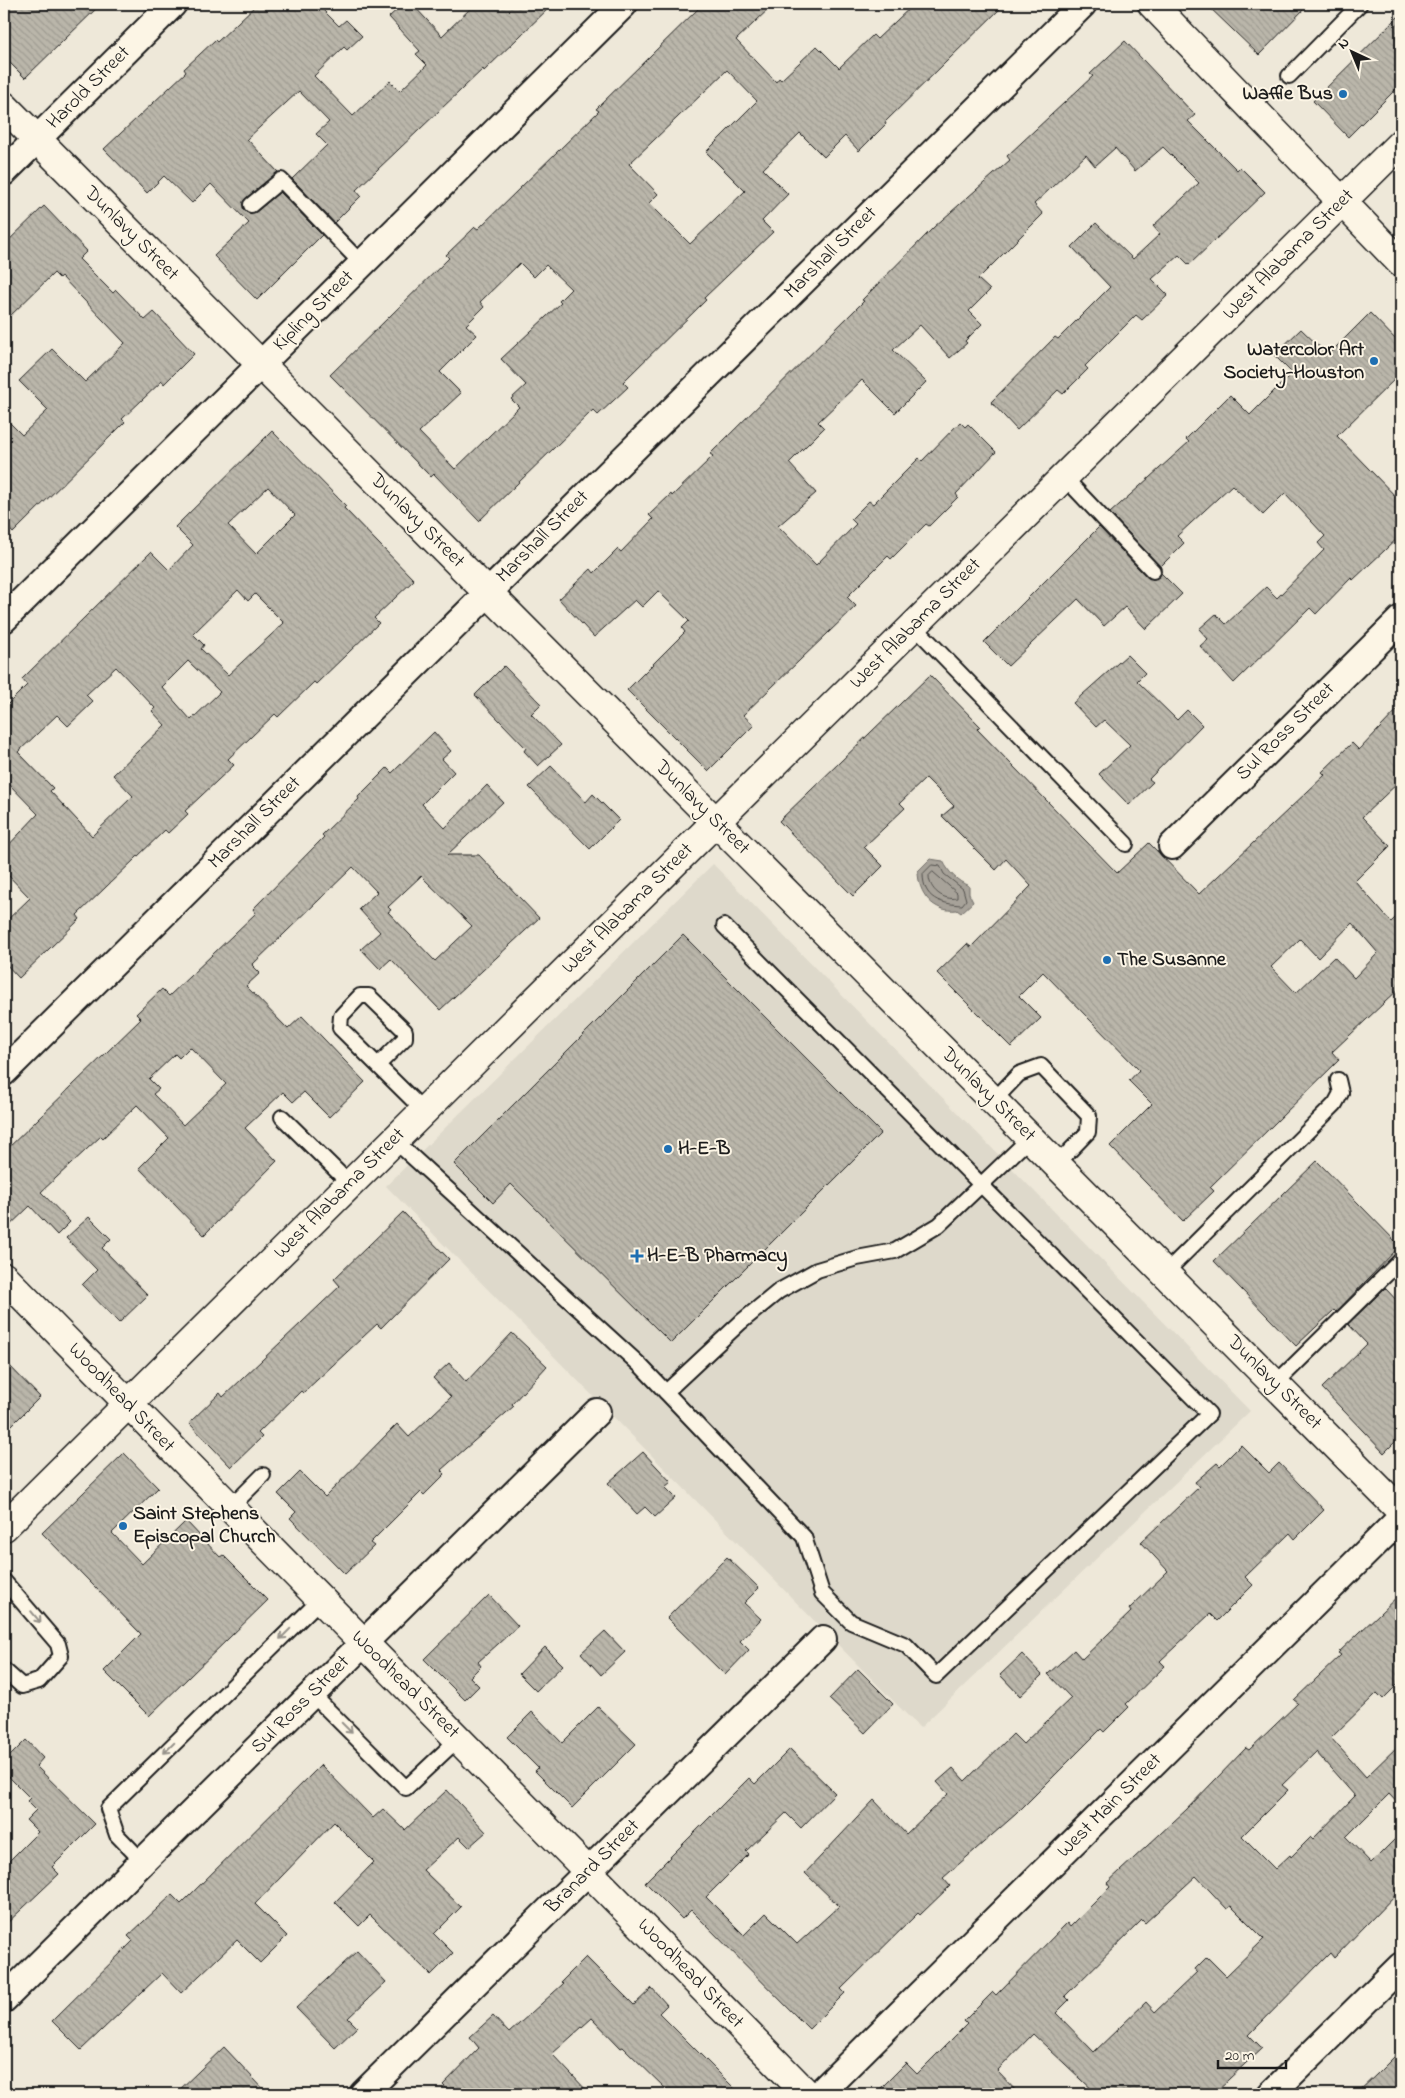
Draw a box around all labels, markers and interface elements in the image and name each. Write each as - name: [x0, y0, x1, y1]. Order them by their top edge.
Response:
- north arrow: [1328, 28, 1378, 78]
- text: N: [1333, 33, 1355, 55]
- street label: Harold Street: [40, 39, 138, 137]
- place label: Waffle Bus: [1243, 80, 1333, 109]
- marker: Waffle Bus: [1337, 88, 1349, 100]
- street label: Dunlavy Street: [76, 179, 185, 288]
- street label: West Alabama Street: [1217, 182, 1362, 327]
- street label: Marshall Street: [778, 200, 884, 306]
- street label: Kipling Street: [267, 264, 362, 359]
- place label: Watercolor Art Society-Houston: [1223, 336, 1364, 389]
- marker: Watercolor Art Society-Houston: [1368, 355, 1380, 367]
- street label: Dunlavy Street: [362, 466, 471, 575]
- street label: Marshall Street: [490, 484, 596, 590]
- street label: West Alabama Street: [844, 551, 989, 696]
- street label: Sul Ross Street: [1230, 676, 1342, 788]
- street label: Dunlavy Street: [647, 753, 756, 862]
- street label: Marshall Street: [202, 770, 308, 876]
- street label: West Alabama Street: [556, 836, 701, 981]
- place label: The Susanne: [1117, 946, 1227, 975]
- marker: The Susanne: [1101, 954, 1113, 966]
- street label: Dunlavy Street: [933, 1040, 1042, 1149]
- street label: West Alabama Street: [268, 1121, 413, 1266]
- place label: H-E-B: [678, 1135, 731, 1164]
- marker: H-E-B: [662, 1143, 674, 1155]
- place label: H-E-B Pharmacy: [647, 1242, 787, 1272]
- marker: H-E-B Pharmacy: [631, 1250, 643, 1262]
- street label: Dunlavy Street: [1219, 1328, 1328, 1437]
- street label: Woodhead Street: [61, 1336, 181, 1460]
- place label: Saint Stephens Episcopal Church: [133, 1500, 276, 1552]
- marker: Saint Stephens Episcopal Church: [117, 1520, 129, 1532]
- one-way arrow: [31, 1610, 42, 1623]
- street label: Woodhead Street: [344, 1624, 466, 1746]
- one-way arrow: [279, 1628, 291, 1640]
- street label: Sul Ross Street: [245, 1649, 357, 1761]
- one-way arrow: [341, 1722, 353, 1734]
- one-way arrow: [163, 1742, 176, 1754]
- street label: West Main Street: [1051, 1747, 1169, 1865]
- street label: Branard Street: [538, 1813, 647, 1922]
- street label: Woodhead Street: [630, 1912, 750, 2036]
- scale bar: [1218, 2038, 1285, 2070]
- text: 20 m: [1225, 2045, 1255, 2067]

